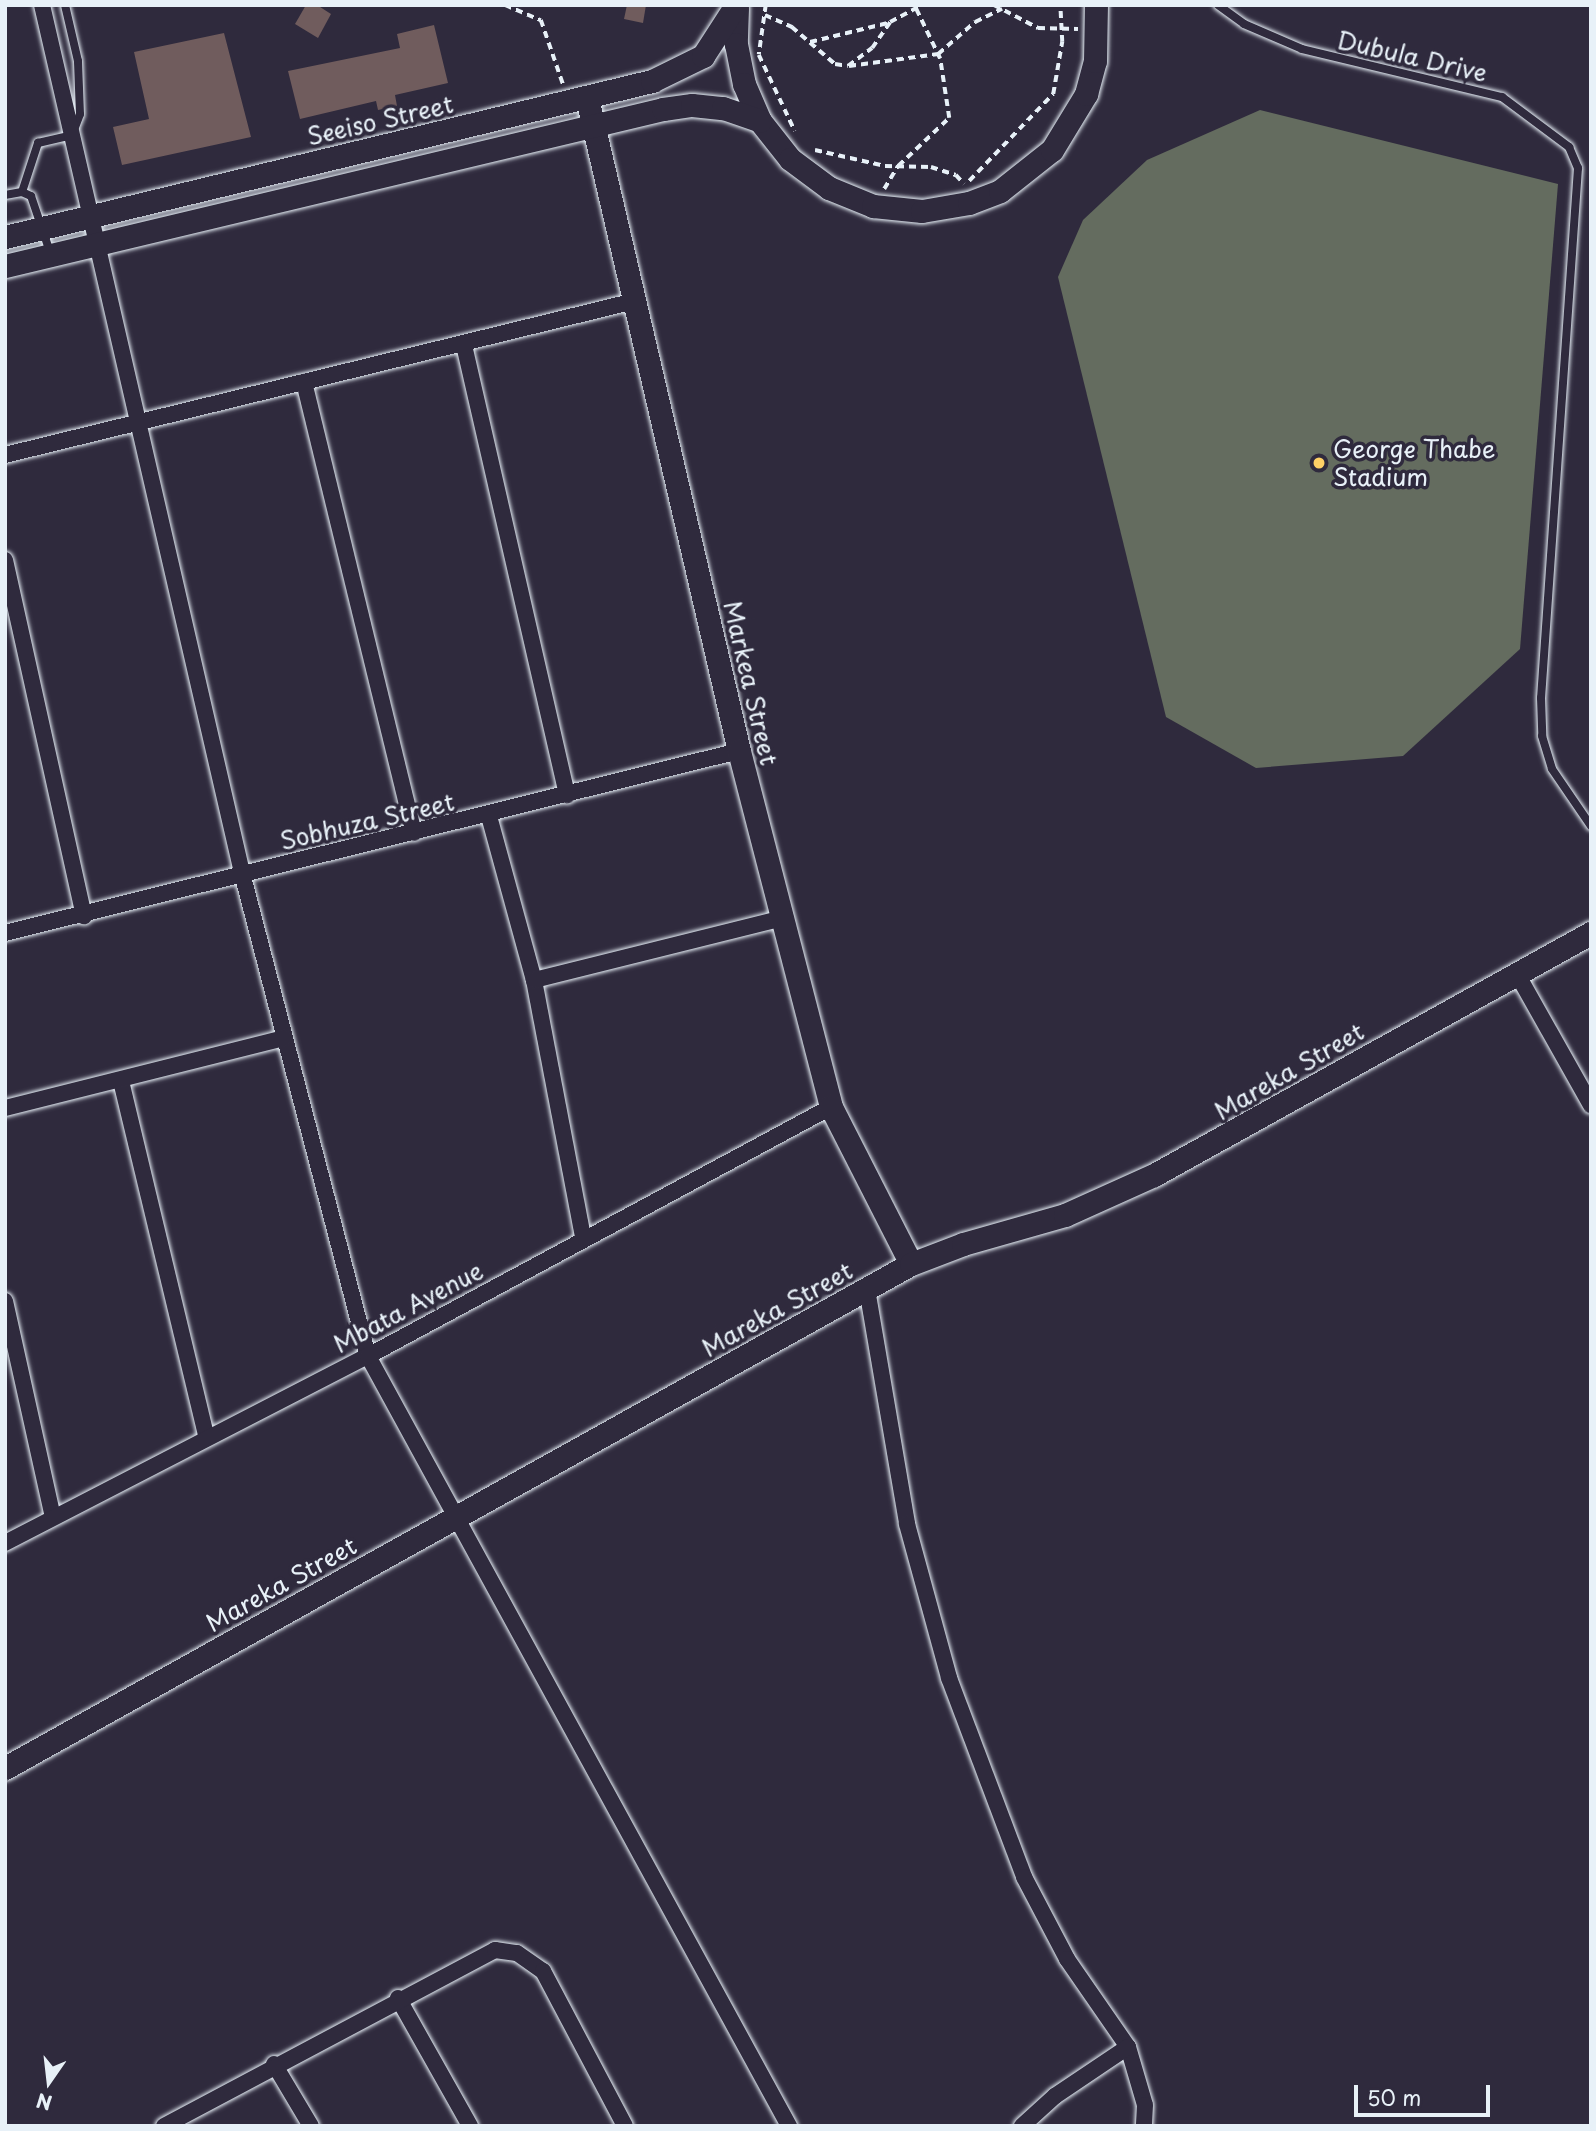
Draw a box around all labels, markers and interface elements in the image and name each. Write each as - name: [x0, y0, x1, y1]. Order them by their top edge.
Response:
- street label: Dubula Drive: [1335, 25, 1489, 87]
- street label: Seeiso Street: [304, 89, 456, 151]
- place label: George Thabe Stadium: [1333, 435, 1497, 491]
- marker: George Thabe Stadium: [1311, 455, 1327, 471]
- street label: Markea Street: [718, 597, 784, 769]
- street label: Sobhuza Street: [277, 787, 457, 855]
- street label: Mareka Street: [1209, 1016, 1369, 1126]
- street label: Mbata Avenue: [328, 1255, 488, 1359]
- street label: Mareka Street: [696, 1256, 858, 1362]
- street label: Mareka Street: [200, 1531, 362, 1637]
- north arrow: [14, 2047, 84, 2117]
- scale bar: [1358, 2072, 1494, 2116]
- text: 50 m: [1367, 2081, 1421, 2113]
- text: N: [33, 2087, 55, 2118]

